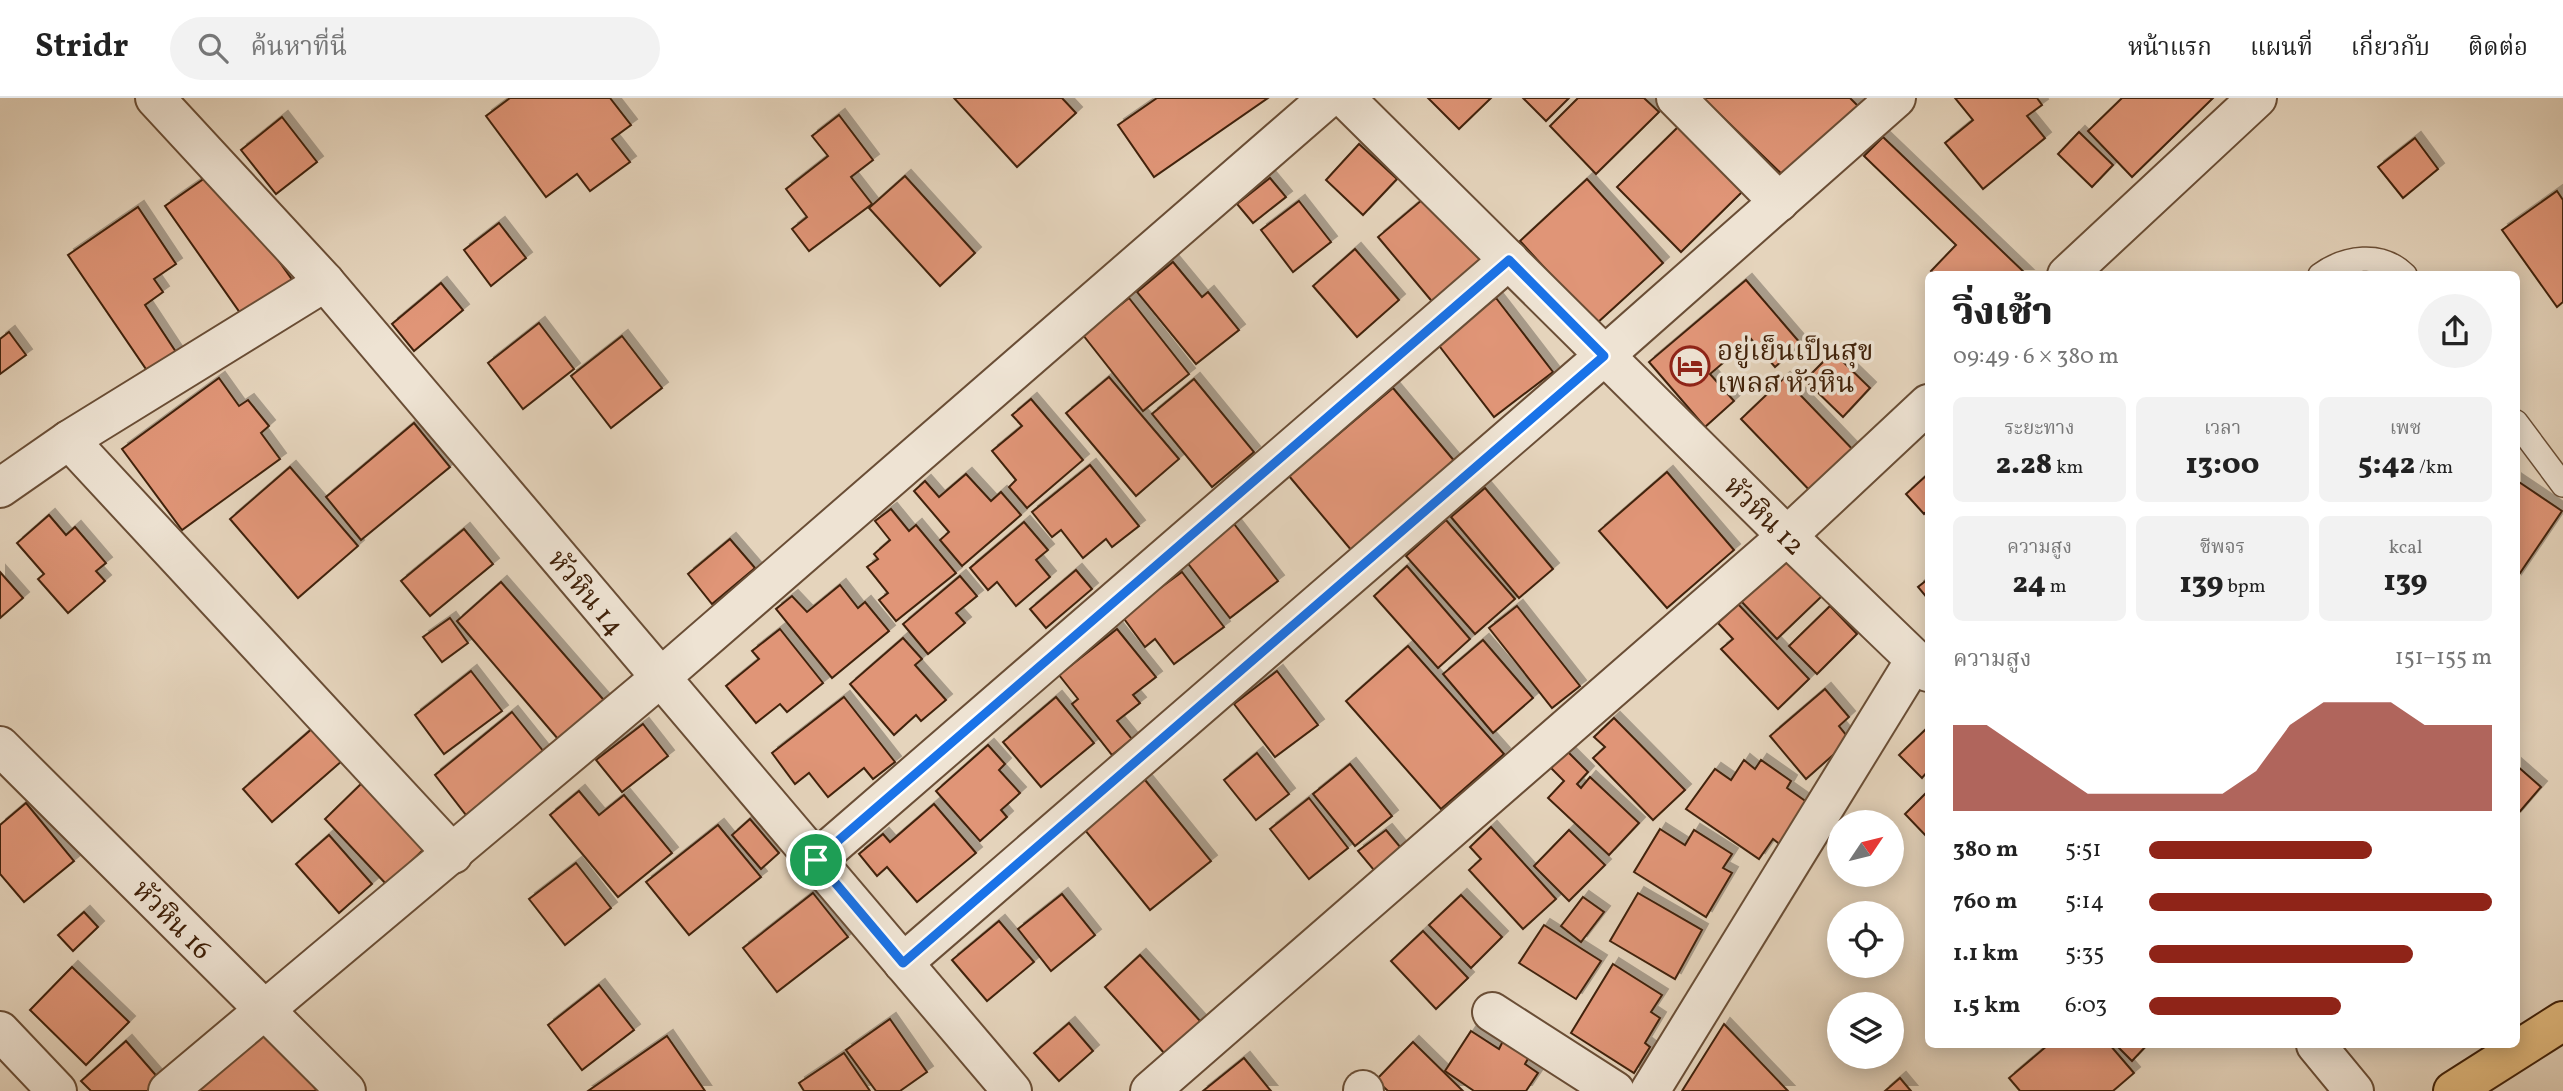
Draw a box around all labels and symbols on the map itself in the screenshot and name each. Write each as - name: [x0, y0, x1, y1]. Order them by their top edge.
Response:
- place label: อยู่เย็นเป็นสุข เพลส หัวหิน: [1717, 333, 1874, 404]
- hotel icon: อยู่เย็นเป็นสุข เพลส หัวหิน: [1669, 345, 1711, 387]
- street label: หัวหิน 12: [1714, 468, 1813, 565]
- street label: หัวหิน 14: [538, 542, 633, 645]
- north arrow: [1827, 810, 1904, 887]
- pin: [786, 830, 846, 890]
- street label: หัวหิน 16: [123, 872, 220, 969]

